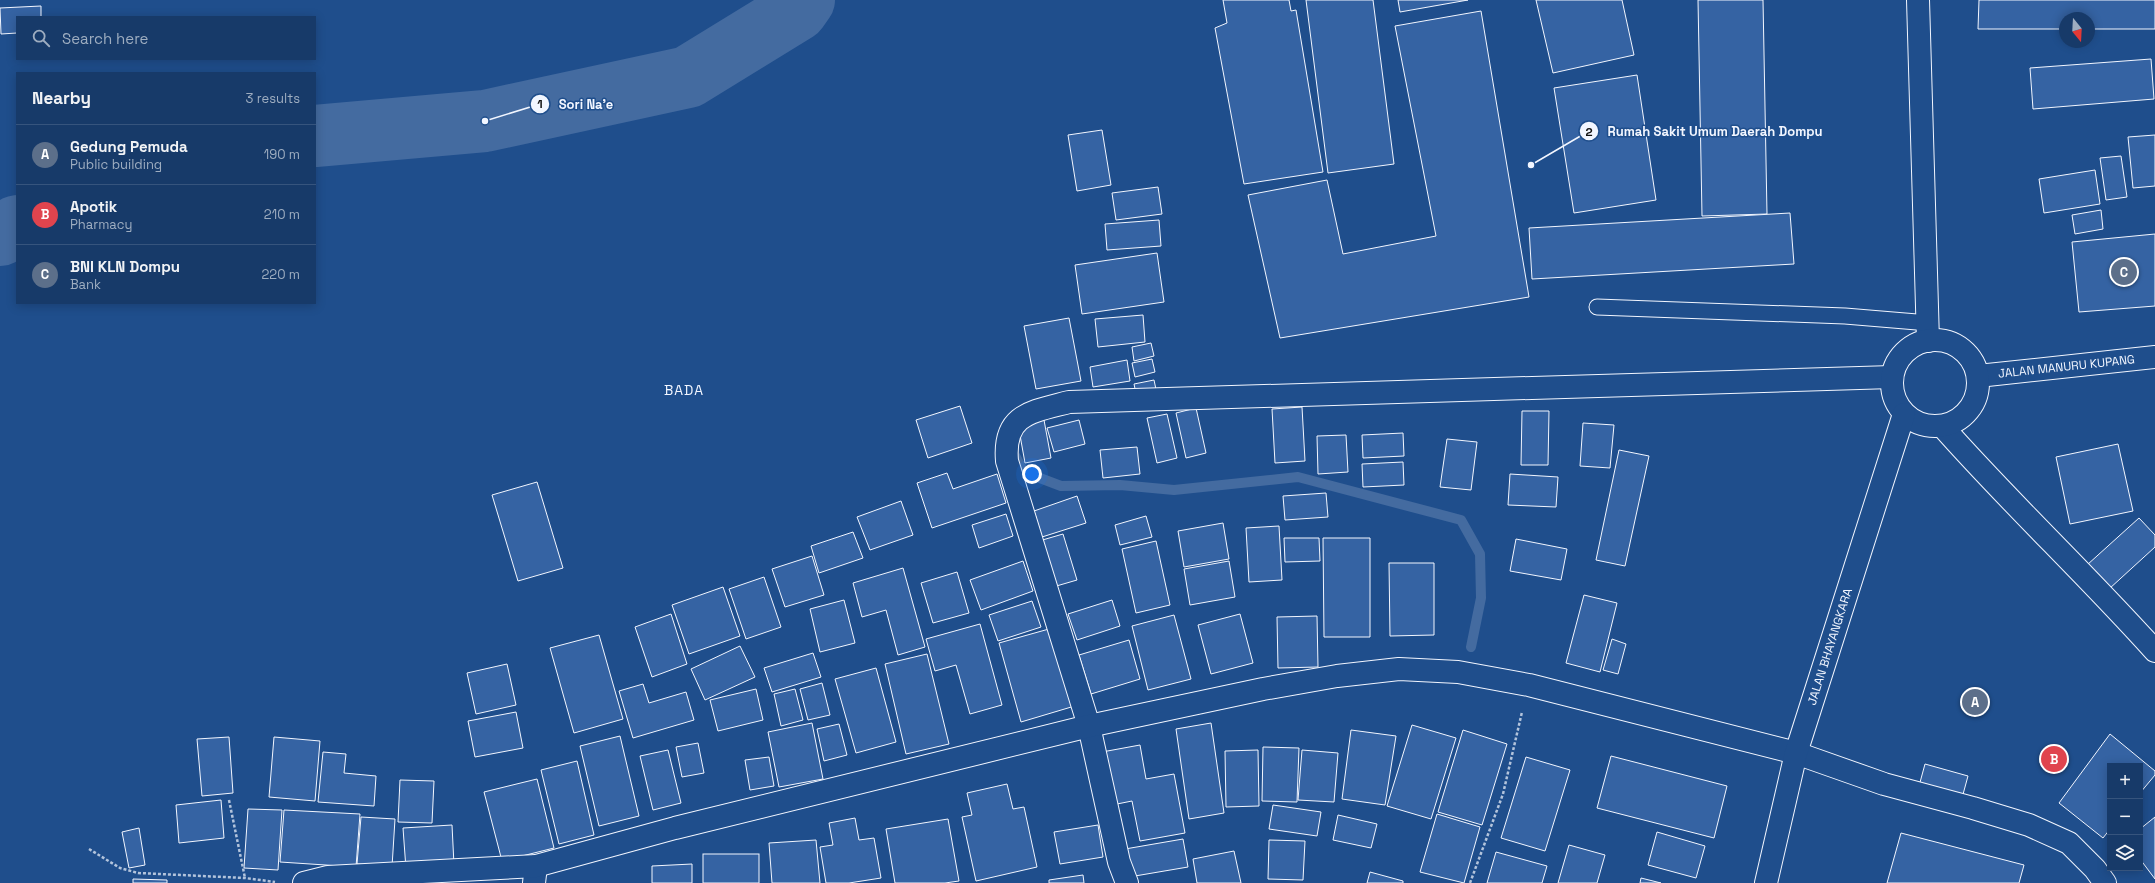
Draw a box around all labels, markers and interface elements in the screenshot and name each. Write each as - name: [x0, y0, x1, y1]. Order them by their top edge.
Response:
- north arrow: [2059, 12, 2095, 48]
- search box: [16, 16, 316, 60]
- icon: search: [30, 27, 52, 49]
- text: Search here: [62, 29, 148, 48]
- text: Nearby: [32, 87, 91, 109]
- text: 3 results: [246, 90, 300, 107]
- callout: Sori Na'e: [530, 92, 621, 117]
- text: 1: [537, 96, 543, 112]
- text: Sori Na'e: [559, 96, 613, 113]
- callout: Rumah Sakit Umum Daerah Dompu: [1579, 119, 1831, 144]
- text: Rumah Sakit Umum Daerah Dompu: [1607, 123, 1823, 140]
- text: 2: [1585, 124, 1593, 140]
- text: Gedung Pemuda: [70, 137, 188, 156]
- text: A: [41, 146, 49, 163]
- text: 190 m: [264, 146, 300, 163]
- text: Public building: [70, 156, 162, 173]
- text: Apotik: [70, 197, 117, 216]
- text: B: [41, 206, 49, 223]
- text: 210 m: [264, 206, 300, 223]
- text: Pharmacy: [70, 216, 132, 233]
- text: BNI KLN Dompu: [70, 257, 180, 276]
- pin: C: [2111, 257, 2137, 287]
- text: C: [41, 266, 49, 283]
- text: 220 m: [261, 266, 300, 283]
- text: Bank: [70, 276, 101, 293]
- street label: JALAN MANURU KUPANG: [1997, 351, 2136, 382]
- district label: BADA: [664, 381, 704, 399]
- your location: [1022, 464, 1042, 484]
- street label: JALAN BHAYANGKARA: [1804, 586, 1856, 707]
- pin: A: [1962, 687, 1988, 717]
- pin: B: [2041, 744, 2067, 774]
- map controls: [2107, 763, 2143, 871]
- button: +: [2107, 763, 2143, 799]
- button: −: [2107, 799, 2143, 835]
- button: layers: [2107, 835, 2143, 871]

